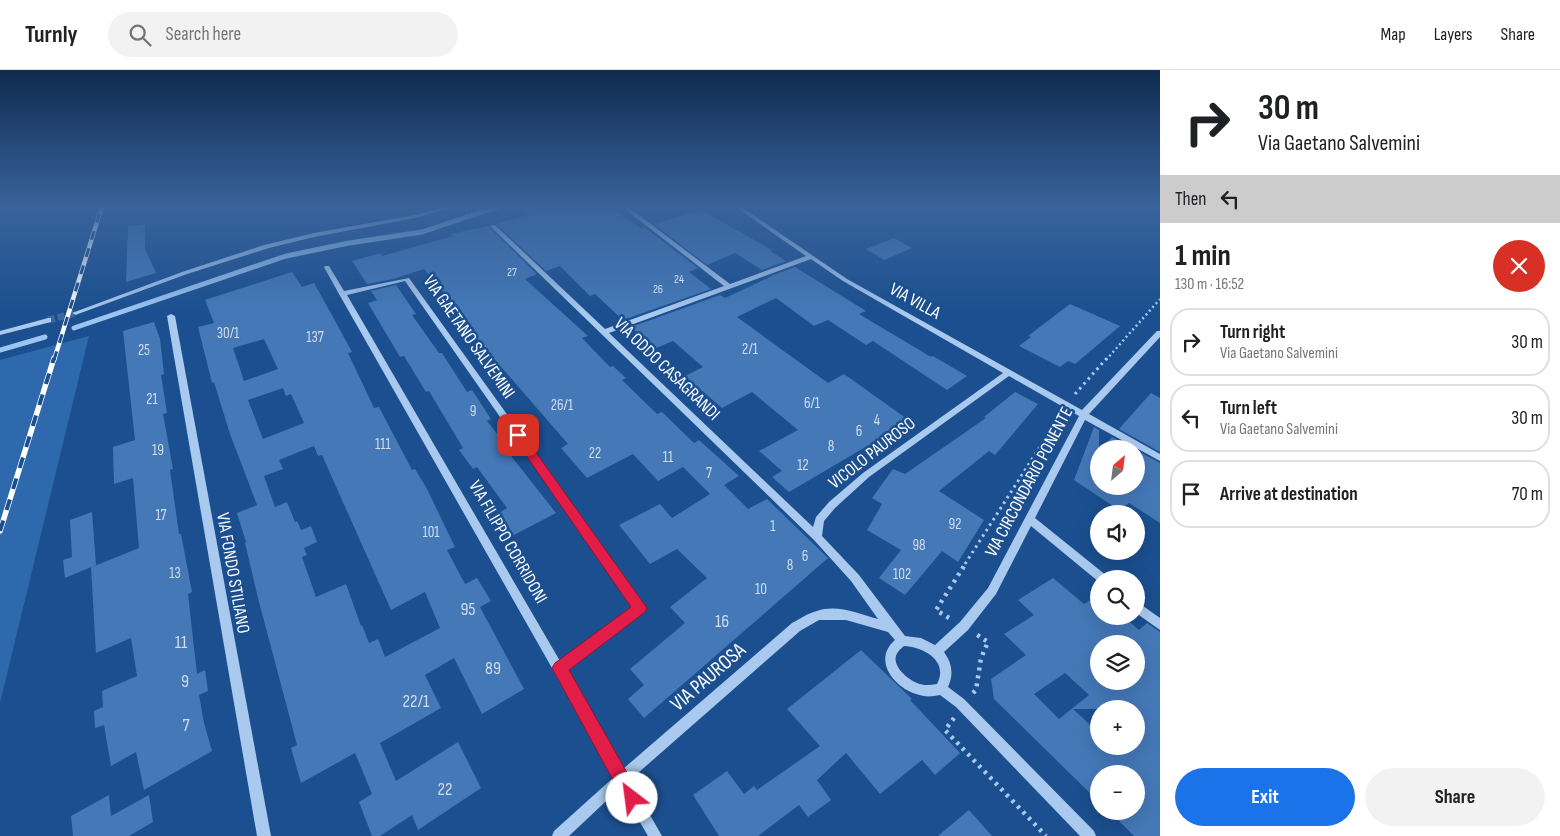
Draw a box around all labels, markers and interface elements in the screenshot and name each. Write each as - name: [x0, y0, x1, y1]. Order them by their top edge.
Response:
- search box: [108, 12, 458, 57]
- text: Turnly: [25, 20, 78, 49]
- icon: search: [126, 21, 154, 49]
- text: Search here: [166, 23, 241, 46]
- text: Map: [1381, 24, 1406, 45]
- text: Layers: [1434, 24, 1473, 45]
- text: Share: [1501, 24, 1535, 45]
- text: 30 m: [1258, 87, 1319, 130]
- icon: right: [1175, 90, 1240, 155]
- text: Via Gaetano Salvemini: [1258, 130, 1420, 157]
- icon: left: [1216, 185, 1244, 213]
- text: Then: [1175, 188, 1206, 211]
- text: 1 min: [1175, 238, 1231, 274]
- button: close: [1493, 240, 1545, 292]
- house number: 27: [507, 265, 517, 280]
- street label: VIA GAETANO SALVEMINI: [419, 271, 519, 403]
- house number: 24: [674, 272, 684, 287]
- text: 130 m · 16:52: [1175, 275, 1244, 294]
- street label: VIA VILLA: [886, 278, 945, 324]
- house number: 26: [653, 282, 663, 297]
- street label: VIA ODDO CASAGRANDI: [610, 313, 724, 425]
- text: Turn right: [1220, 321, 1285, 344]
- house number: 30/1: [217, 324, 240, 343]
- house number: 137: [306, 328, 324, 347]
- icon: right: [1177, 328, 1205, 356]
- text: 30 m: [1511, 331, 1543, 354]
- house number: 2/1: [742, 340, 759, 359]
- house number: 25: [138, 341, 150, 360]
- text: Via Gaetano Salvemini: [1220, 344, 1338, 363]
- house number: 21: [146, 390, 158, 409]
- house number: 6/1: [804, 394, 821, 413]
- house number: 26/1: [551, 396, 574, 415]
- text: Turn left: [1220, 397, 1277, 420]
- house number: 9: [470, 402, 476, 421]
- street label: VIA CIRCONDARIO PONENTE: [981, 404, 1077, 560]
- icon: left: [1177, 404, 1205, 432]
- text: 30 m: [1511, 407, 1543, 430]
- house number: 4: [874, 411, 880, 430]
- street label: VICOLO PAUROSO: [824, 413, 920, 493]
- pin: [497, 414, 539, 456]
- text: Via Gaetano Salvemini: [1220, 420, 1338, 439]
- icon: arrive: [504, 421, 532, 449]
- house number: 6: [856, 422, 862, 441]
- house number: 111: [375, 435, 392, 454]
- house number: 8: [828, 437, 834, 456]
- north arrow: [1090, 440, 1145, 495]
- map controls: [1090, 440, 1145, 820]
- house number: 19: [152, 441, 164, 460]
- house number: 22: [589, 444, 601, 463]
- house number: 11: [663, 448, 674, 467]
- house number: 12: [797, 456, 809, 475]
- house number: 7: [706, 464, 712, 483]
- street label: VIA FILIPPO CORRIDONI: [464, 477, 552, 607]
- icon: arrive: [1177, 480, 1205, 508]
- text: Arrive at destination: [1220, 483, 1358, 506]
- text: 70 m: [1512, 483, 1543, 506]
- button: sound: [1090, 505, 1145, 560]
- house number: 17: [155, 506, 167, 525]
- street label: VIA FONDO STILIANO: [212, 511, 254, 635]
- house number: 92: [949, 515, 961, 534]
- house number: 1: [770, 517, 776, 536]
- house number: 101: [422, 523, 440, 542]
- house number: 98: [912, 536, 926, 555]
- house number: 6: [802, 547, 808, 566]
- house number: 8: [787, 556, 793, 575]
- house number: 13: [169, 564, 181, 583]
- house number: 102: [893, 565, 911, 584]
- button: search: [1090, 570, 1145, 625]
- house number: 10: [755, 580, 767, 599]
- house number: 95: [460, 599, 476, 620]
- house number: 16: [715, 611, 729, 632]
- house number: 11: [175, 632, 188, 653]
- button: layers: [1090, 635, 1145, 690]
- street label: VIA PAUROSA: [665, 637, 751, 716]
- house number: 89: [485, 658, 501, 679]
- house number: 9: [181, 671, 189, 692]
- house number: 22/1: [403, 691, 430, 712]
- button: +: [1090, 700, 1145, 755]
- house number: 7: [182, 715, 190, 736]
- button: −: [1090, 765, 1145, 820]
- button: Exit: [1175, 768, 1355, 826]
- button: Share: [1365, 768, 1545, 826]
- position arrow: [605, 771, 657, 823]
- house number: 22: [438, 779, 452, 800]

